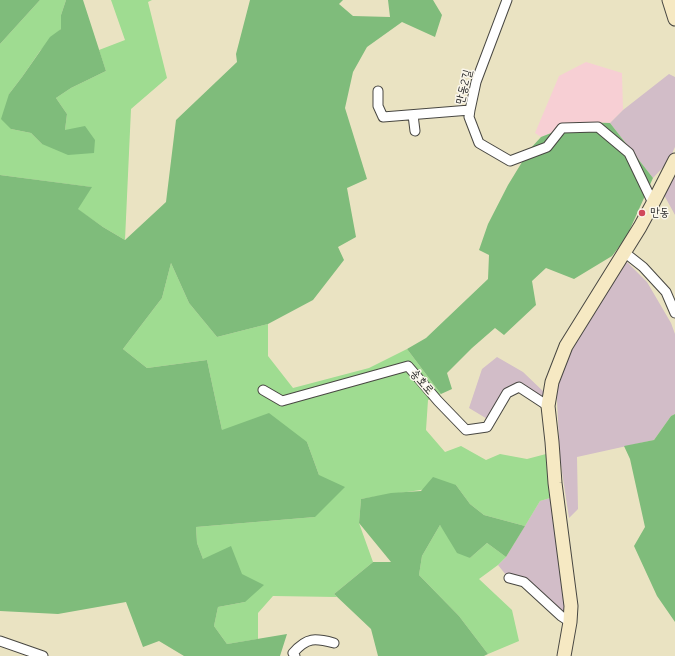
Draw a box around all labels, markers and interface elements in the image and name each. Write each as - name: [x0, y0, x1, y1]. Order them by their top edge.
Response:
- street label: 만동2길: [453, 68, 475, 106]
- place label: 만동: [650, 206, 669, 220]
- marker: 만동: [637, 208, 647, 218]
- street label: 송호로: [407, 366, 437, 398]

